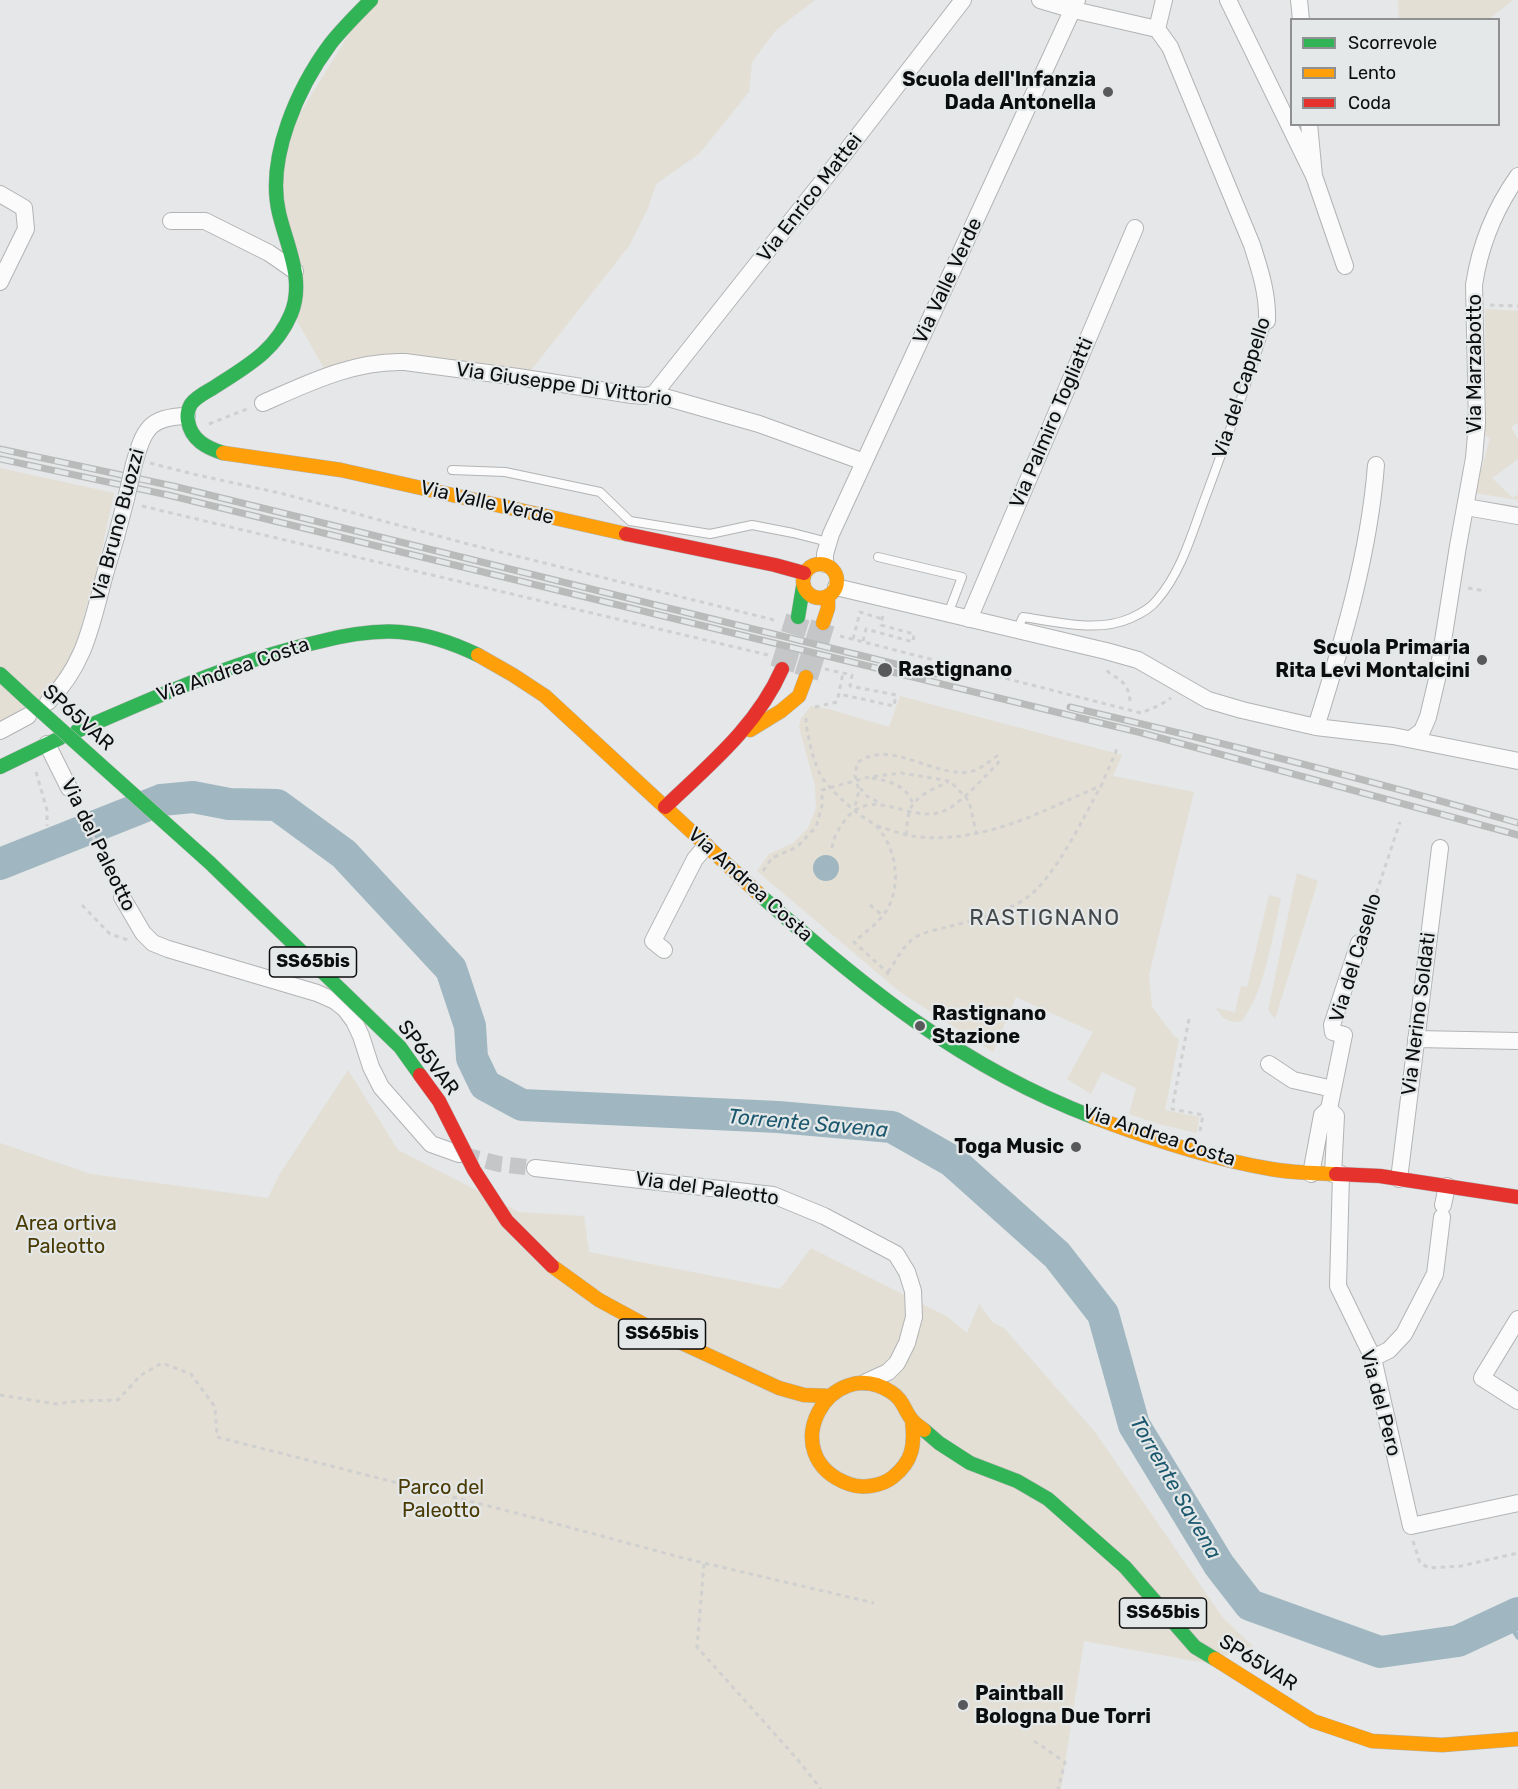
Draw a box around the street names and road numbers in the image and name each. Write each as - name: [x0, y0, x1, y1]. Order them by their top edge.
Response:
- street label: Via Enrico Mattei: [752, 129, 868, 267]
- street label: Via Valle Verde: [908, 214, 988, 348]
- street label: Via Marzabotto: [1463, 294, 1487, 434]
- street label: Via del Cappello: [1208, 314, 1276, 462]
- street label: Via Palmiro Togliatti: [1005, 334, 1099, 512]
- street label: Via Giuseppe Di Vittorio: [454, 358, 674, 412]
- street label: Via Bruno Buozzi: [86, 446, 150, 604]
- street label: Via Valle Verde: [418, 476, 556, 530]
- street label: Via Andrea Costa: [154, 633, 312, 707]
- street label: SP65VAR: [37, 680, 119, 756]
- street label: Via del Paleotto: [55, 775, 141, 915]
- street label: Via Andrea Costa: [683, 823, 817, 947]
- street label: Via del Casello: [1325, 891, 1387, 1025]
- street label: Via Nerino Soldati: [1397, 931, 1441, 1097]
- road number: SS65bis: [270, 947, 356, 977]
- street label: SP65VAR: [392, 1016, 464, 1100]
- street label: Via Andrea Costa: [1079, 1100, 1239, 1172]
- street label: Via del Paleotto: [634, 1167, 780, 1211]
- road number: SS65bis: [618, 1319, 706, 1349]
- street label: Via del Pero: [1354, 1347, 1406, 1459]
- road number: SS65bis: [1120, 1598, 1206, 1628]
- street label: SP65VAR: [1214, 1630, 1302, 1696]

